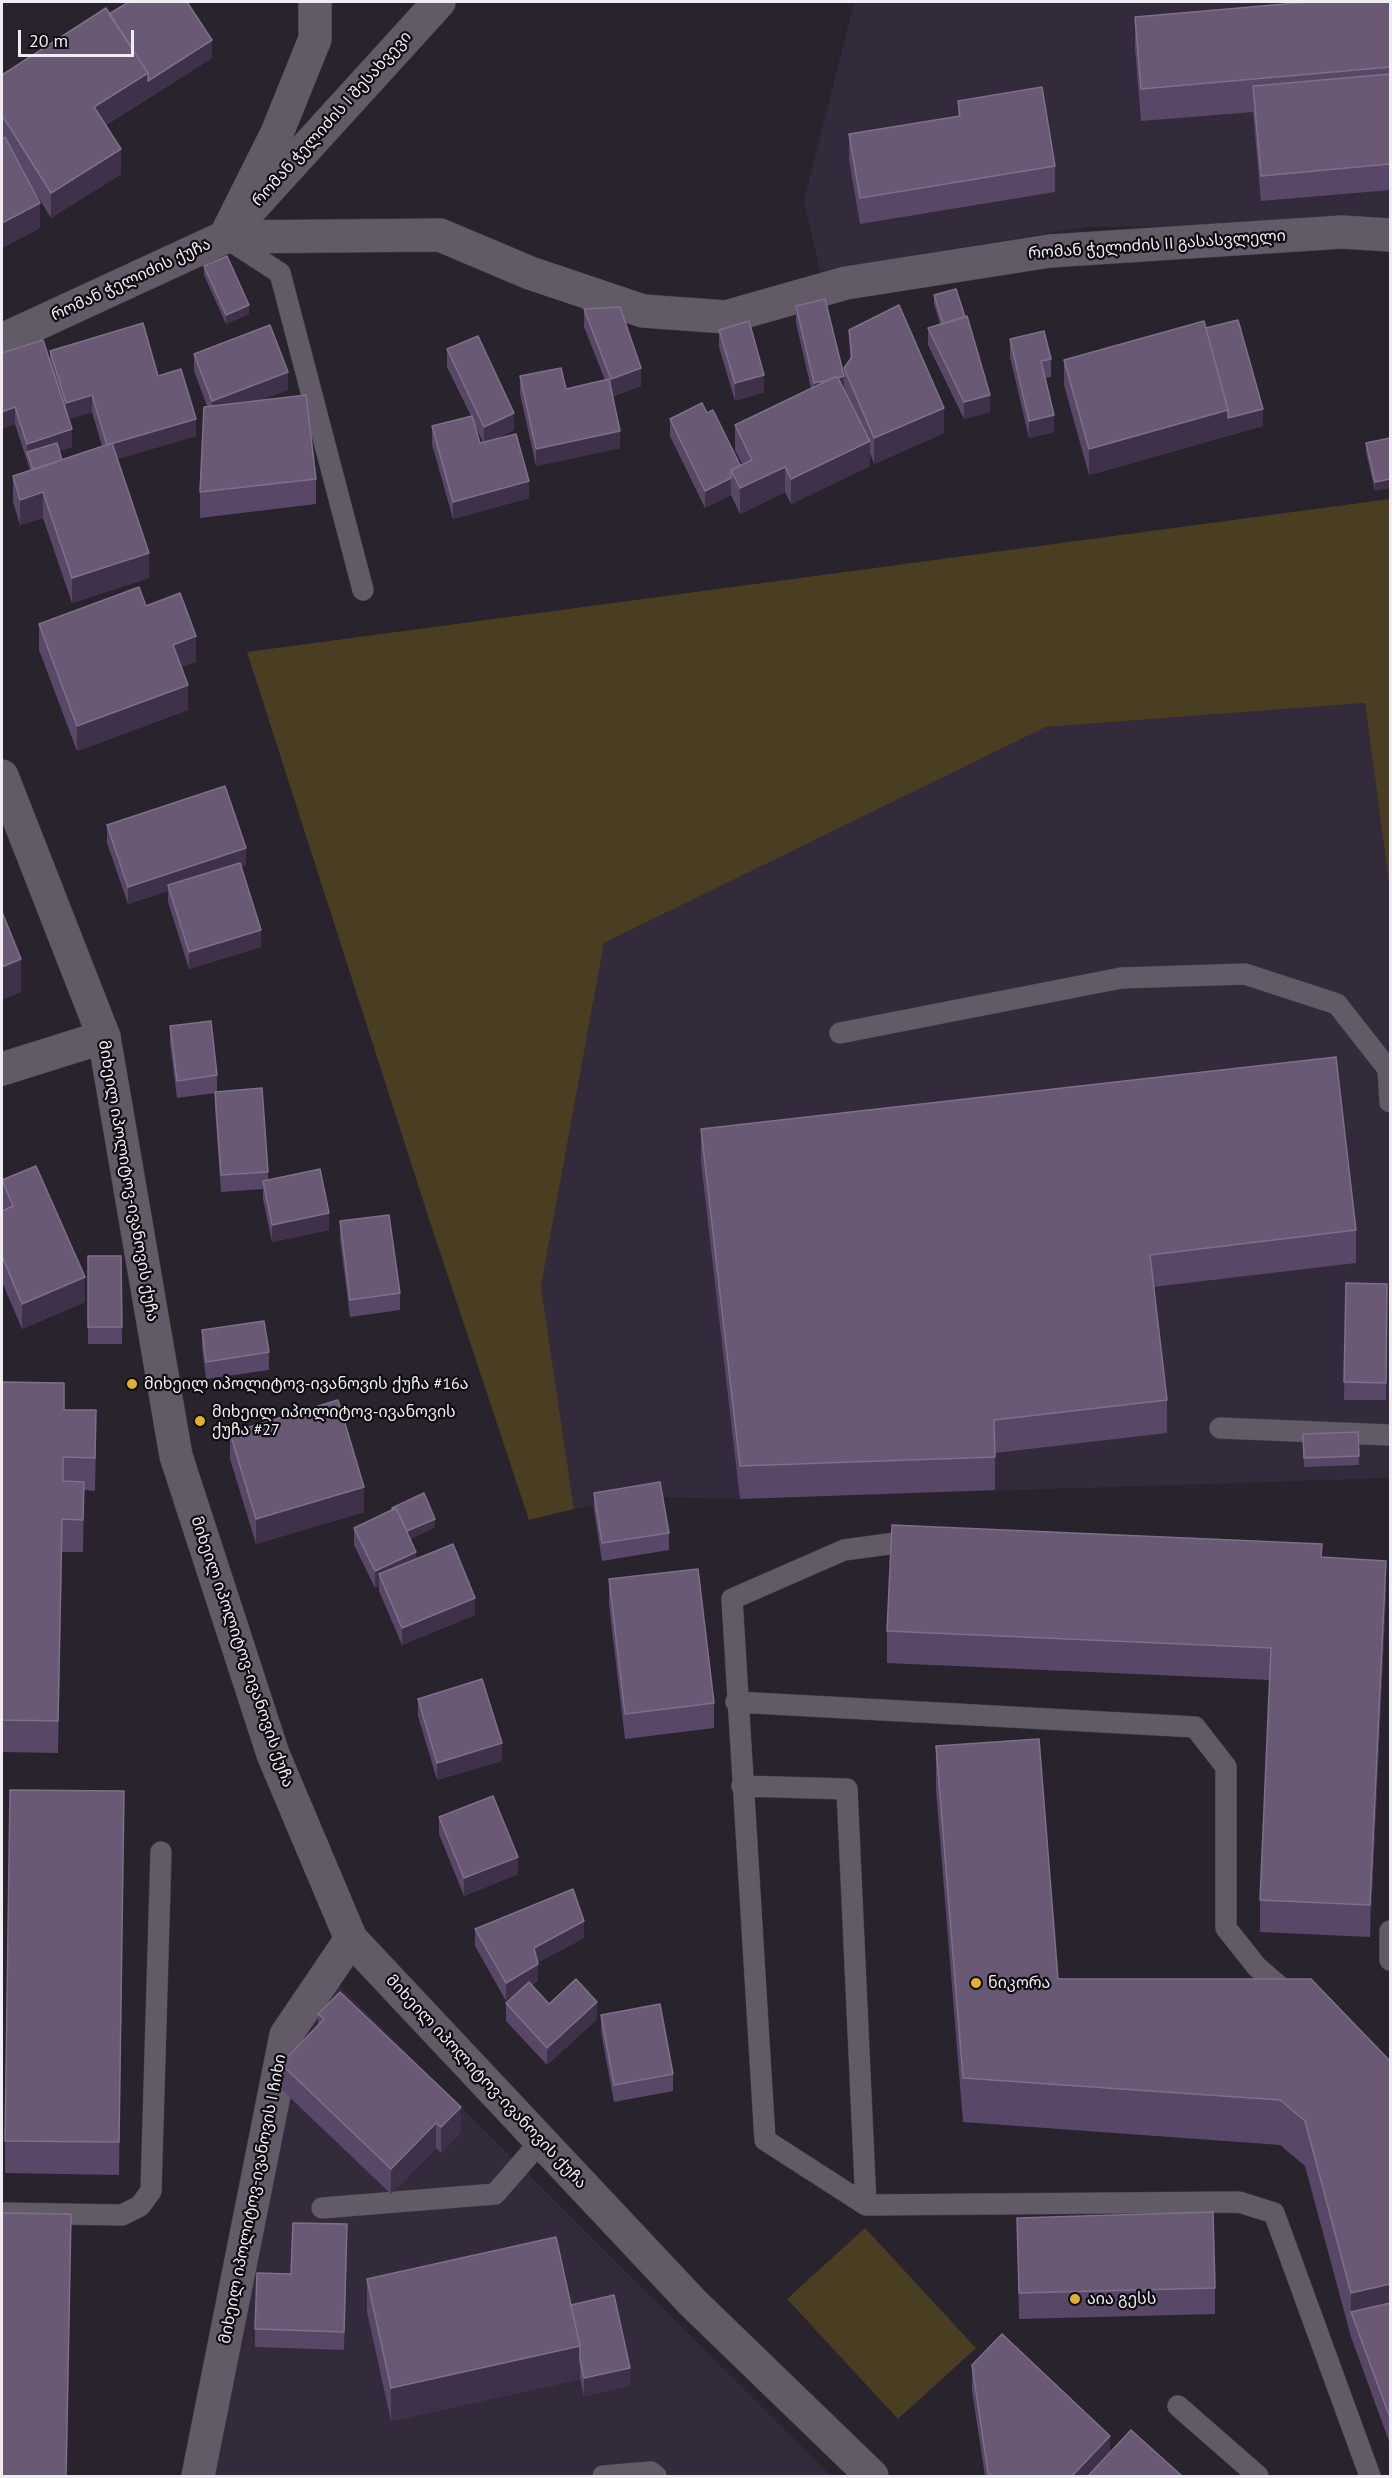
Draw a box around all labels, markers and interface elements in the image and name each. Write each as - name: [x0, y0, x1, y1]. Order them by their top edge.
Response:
- scale bar: [21, 18, 136, 56]
- street label: რომან ჭელიძის I შესახვევი: [248, 28, 416, 210]
- text: 20 m: [29, 29, 68, 52]
- street label: რომან ჭელიძის II გასასვლელი: [1028, 226, 1286, 264]
- street label: რომან ჭელიძის ქუჩა: [48, 235, 214, 325]
- street label: მიხეილ იპოლიტოვ-ივანოვის ქუჩა: [94, 1039, 162, 1323]
- place label: მიხეილ იპოლიტოვ-ივანოვის ქუჩა #16ა: [144, 1374, 469, 1394]
- marker: მიხეილ იპოლიტოვ-ივანოვის ქუჩა #16ა: [125, 1377, 139, 1391]
- place label: მიხეილ იპოლიტოვ-ივანოვის ქუჩა #27: [212, 1402, 456, 1440]
- marker: მიხეილ იპოლიტოვ-ივანოვის ქუჩა #27: [193, 1414, 207, 1428]
- street label: მიხეილ იპოლიტოვ-ივანოვის ქუჩა: [186, 1514, 298, 1790]
- street label: მიხეილ იპოლიტოვ-ივანოვის ქუჩა: [382, 1971, 590, 2193]
- place label: ნიკორა: [988, 1973, 1050, 1993]
- marker: ნიკორა: [969, 1976, 983, 1990]
- street label: მიხეილ იპოლიტოვ-ივანოვის I ჩიხი: [215, 2053, 291, 2345]
- place label: აია გესს: [1087, 2289, 1156, 2309]
- marker: აია გესს: [1068, 2292, 1082, 2306]

